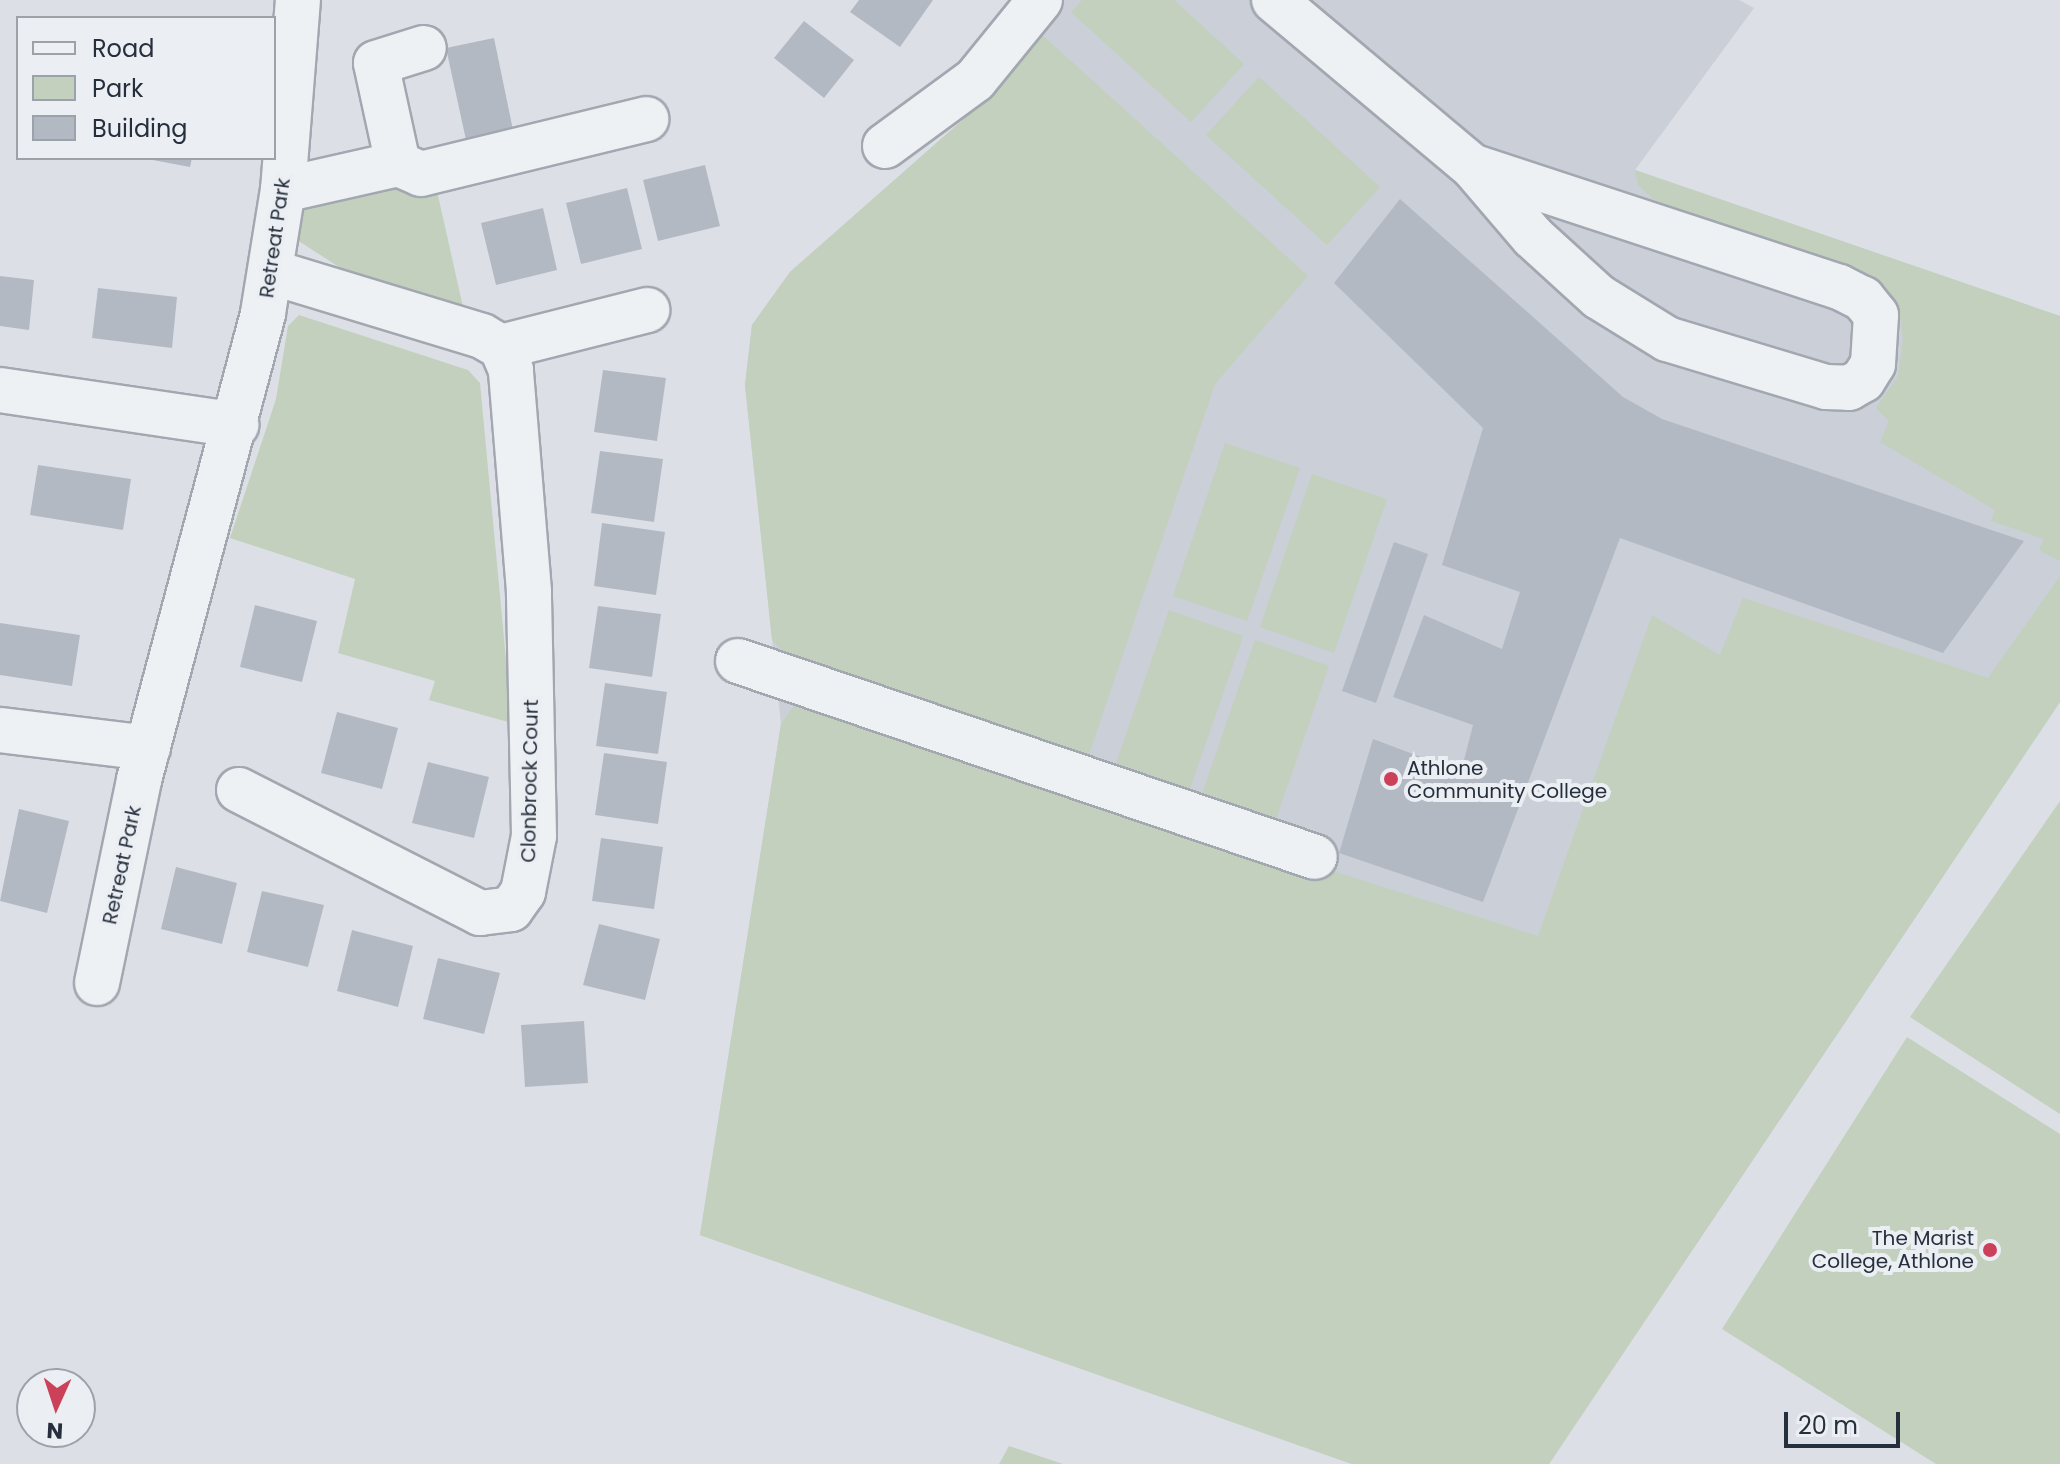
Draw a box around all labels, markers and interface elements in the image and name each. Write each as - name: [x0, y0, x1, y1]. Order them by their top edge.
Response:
- legend: [16, 16, 276, 160]
- text: Road: [92, 32, 154, 65]
- text: Park: [92, 72, 143, 105]
- text: Building: [92, 112, 188, 145]
- street label: Retreat Park: [255, 177, 295, 299]
- street label: Clonbrock Court: [517, 699, 543, 863]
- place label: Athlone Community College: [1407, 756, 1607, 803]
- marker: Athlone Community College: [1382, 770, 1400, 788]
- street label: Retreat Park: [98, 803, 146, 927]
- place label: The Marist College, Athlone: [1812, 1226, 1974, 1273]
- marker: The Marist College, Athlone: [1981, 1241, 1999, 1259]
- north arrow: [16, 1368, 96, 1448]
- scale bar: [1788, 1396, 1904, 1446]
- text: 20 m: [1798, 1409, 1858, 1442]
- text: N: [46, 1415, 64, 1446]

